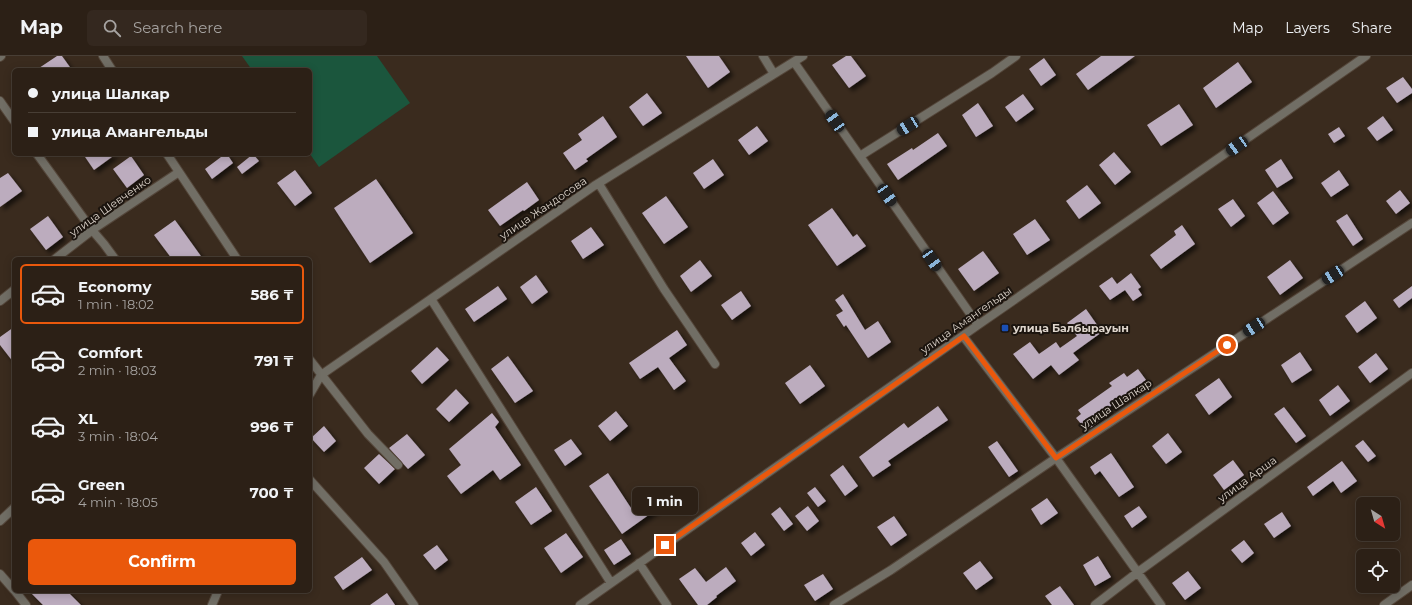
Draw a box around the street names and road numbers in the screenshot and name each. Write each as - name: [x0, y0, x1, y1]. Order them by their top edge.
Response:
- street label: улица Шевченко: [66, 173, 154, 240]
- street label: улица Жандосова: [496, 174, 589, 243]
- street label: улица Амангельды: [917, 283, 1014, 357]
- street label: улица Шалкар: [1077, 376, 1155, 433]
- street label: улица Арша: [1214, 453, 1279, 506]

